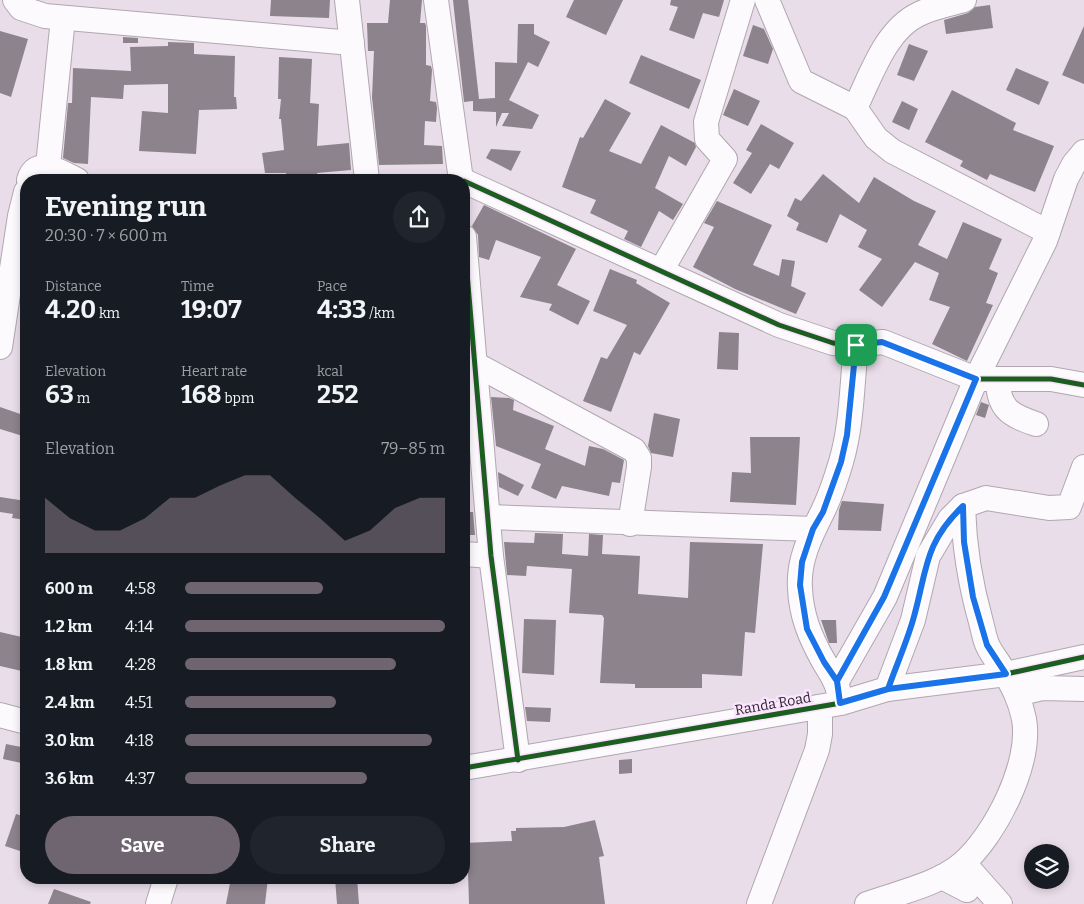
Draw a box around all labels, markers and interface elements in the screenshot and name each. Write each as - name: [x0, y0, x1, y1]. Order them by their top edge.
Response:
- text: Evening run: [45, 190, 206, 223]
- button: share: [393, 191, 445, 243]
- text: 20:30 · 7 × 600 m: [45, 226, 167, 245]
- text: Distance: [45, 278, 102, 295]
- text: Time: [181, 278, 214, 295]
- text: Pace: [317, 278, 347, 295]
- text: 4.20: [45, 295, 96, 325]
- text: 19:07: [181, 295, 242, 325]
- text: 4:33: [317, 295, 366, 325]
- text: km: [96, 305, 120, 322]
- text: /km: [366, 305, 395, 322]
- pin: [835, 324, 877, 366]
- icon: arrive: [842, 331, 870, 359]
- text: Elevation: [45, 363, 106, 380]
- text: Heart rate: [181, 363, 247, 380]
- text: kcal: [317, 363, 343, 380]
- text: 63: [45, 380, 74, 410]
- text: 168: [181, 380, 222, 410]
- text: 252: [317, 380, 359, 410]
- text: m: [74, 390, 90, 407]
- text: bpm: [222, 390, 254, 407]
- text: Elevation: [45, 439, 115, 458]
- text: 79–85 m: [381, 439, 445, 458]
- text: 600 m: [45, 579, 93, 598]
- text: 4:58: [125, 579, 156, 598]
- text: 1.2 km: [45, 617, 92, 636]
- text: 4:14: [125, 617, 154, 636]
- text: 1.8 km: [45, 655, 93, 674]
- text: 4:28: [125, 655, 156, 674]
- street label: Randa Road: [734, 689, 812, 719]
- text: 2.4 km: [45, 693, 95, 712]
- text: 4:51: [125, 693, 153, 712]
- text: 3.0 km: [45, 731, 94, 750]
- text: 4:18: [125, 731, 154, 750]
- text: 3.6 km: [45, 769, 94, 788]
- text: 4:37: [125, 769, 155, 788]
- button: Save: [45, 816, 240, 874]
- button: Share: [250, 816, 445, 874]
- map controls: [1024, 844, 1069, 889]
- button: layers: [1024, 844, 1069, 889]

